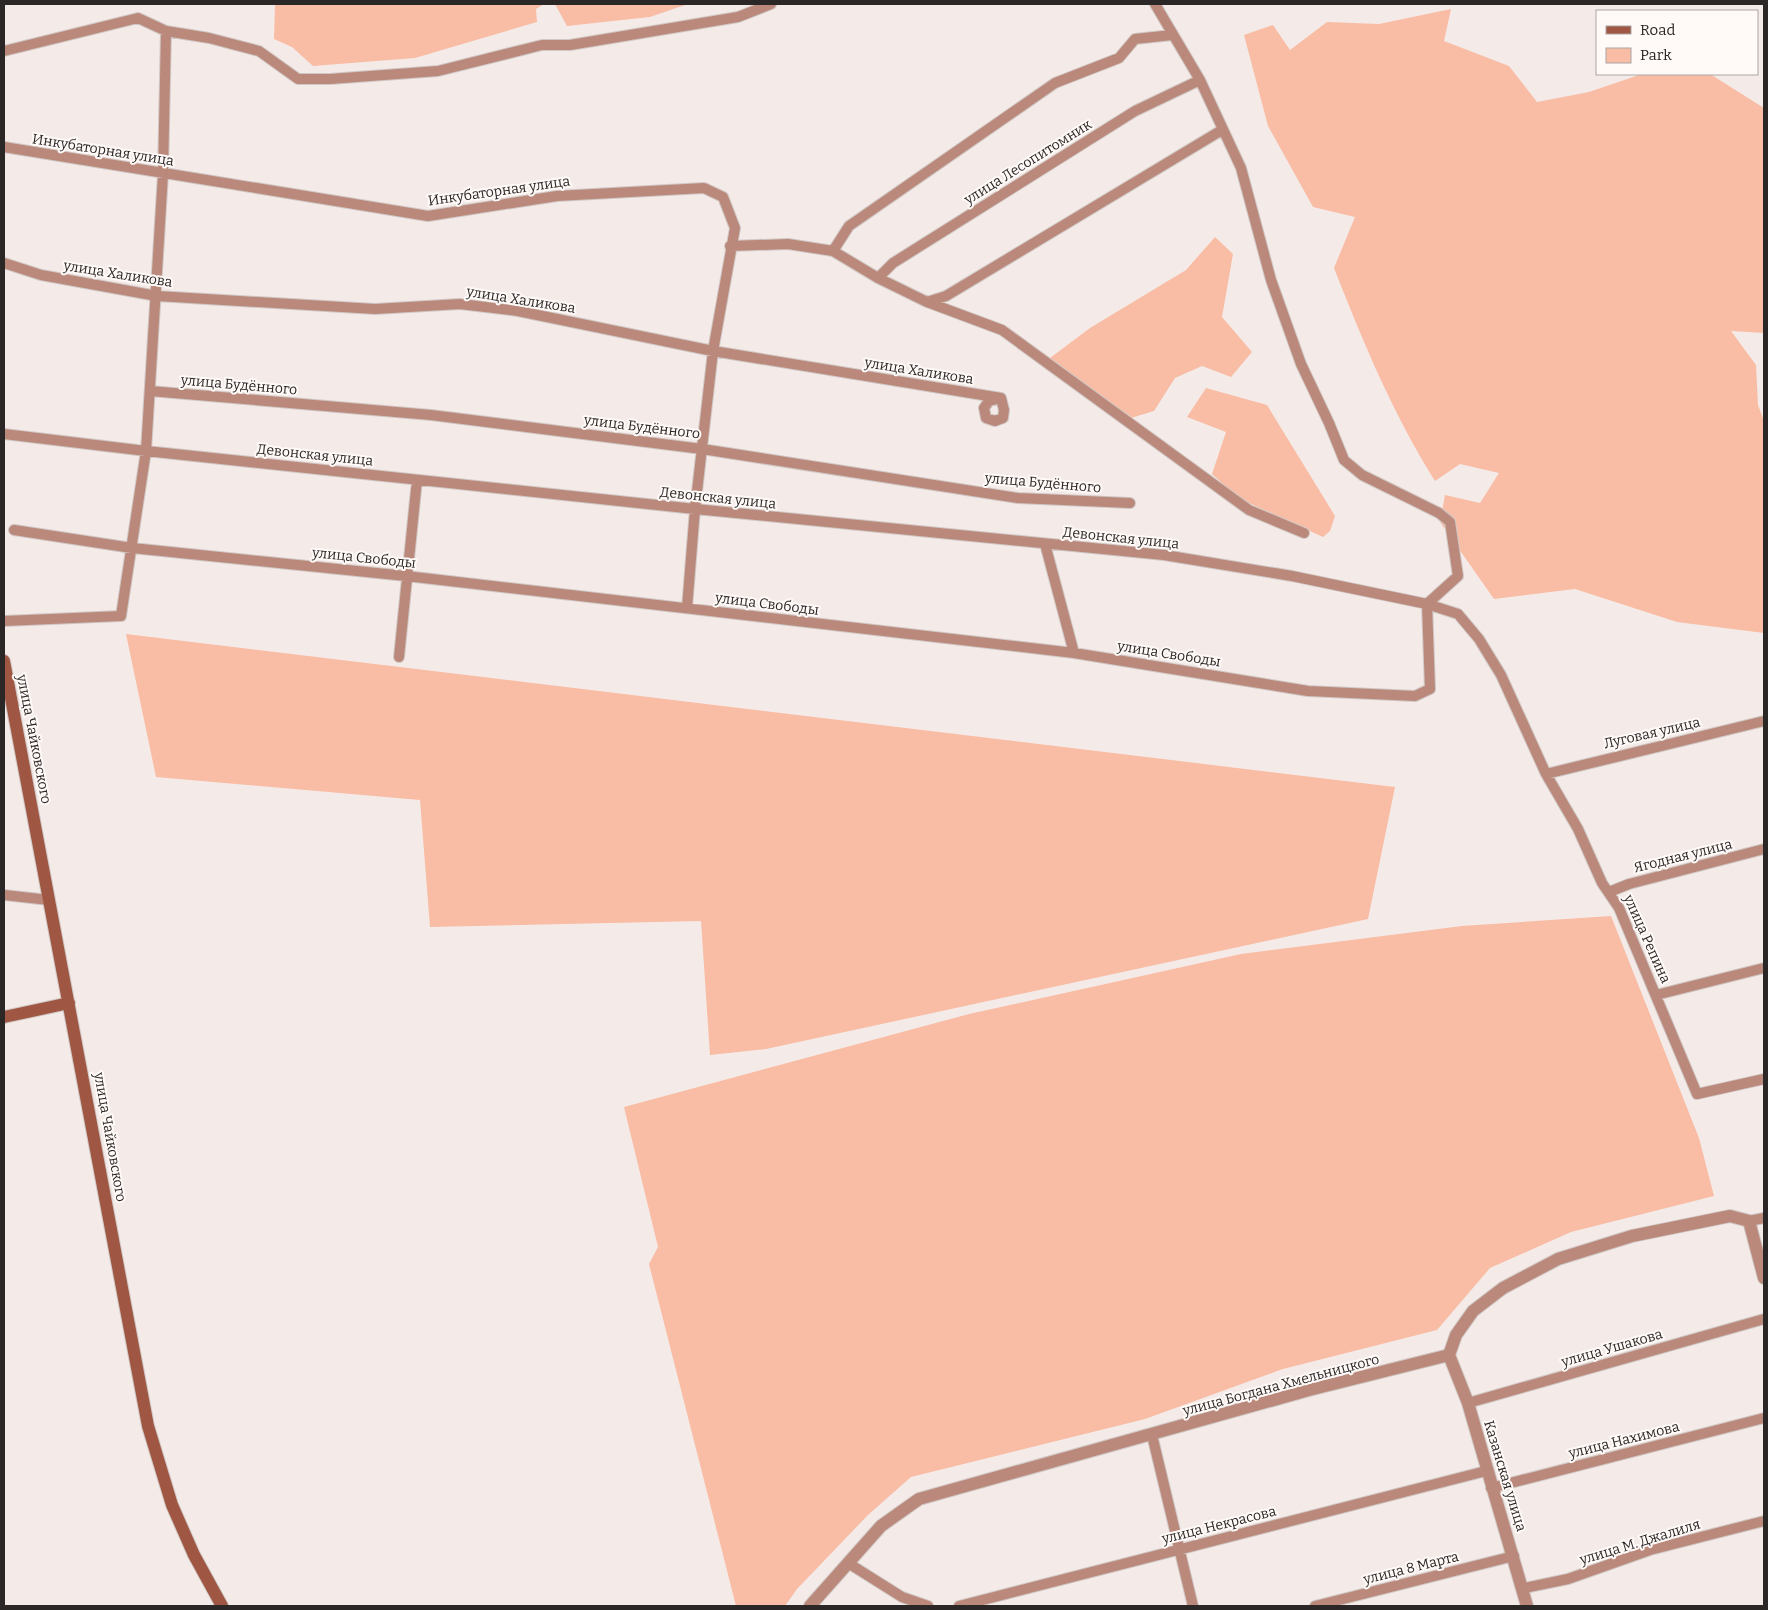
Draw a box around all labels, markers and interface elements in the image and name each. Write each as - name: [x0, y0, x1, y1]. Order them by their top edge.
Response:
- legend: [1596, 10, 1758, 75]
- text: Road: [1640, 21, 1675, 39]
- text: Park: [1640, 46, 1672, 64]
- street label: улица Лесопитомник: [960, 115, 1095, 209]
- street label: Инкубаторная улица: [31, 130, 175, 170]
- street label: Инкубаторная улица: [427, 173, 571, 209]
- street label: улица Халикова: [61, 257, 174, 291]
- street label: улица Халикова: [464, 283, 577, 317]
- street label: улица Халикова: [862, 354, 975, 388]
- street label: улица Будённого: [179, 371, 298, 399]
- street label: улица Будённого: [582, 411, 701, 443]
- street label: Девонская улица: [256, 440, 374, 470]
- street label: улица Будённого: [983, 469, 1102, 497]
- street label: Девонская улица: [659, 483, 777, 513]
- street label: Девонская улица: [1062, 523, 1180, 553]
- street label: улица Свободы: [310, 544, 417, 572]
- street label: улица Свободы: [713, 589, 820, 619]
- street label: улица Свободы: [1115, 637, 1222, 671]
- street label: улица Чайковского: [13, 672, 55, 805]
- street label: Луговая улица: [1602, 714, 1702, 752]
- street label: Ягодная улица: [1632, 836, 1734, 876]
- street label: улица Репина: [1619, 891, 1674, 986]
- street label: улица Чайковского: [90, 1070, 130, 1203]
- street label: улица Ушакова: [1559, 1325, 1665, 1371]
- street label: улица Богдана Хмельницкого: [1180, 1351, 1381, 1420]
- street label: улица Нахимова: [1566, 1418, 1681, 1462]
- street label: Казанская улица: [1480, 1419, 1530, 1534]
- street label: улица Некрасова: [1159, 1502, 1278, 1548]
- street label: улица М. Джалиля: [1577, 1516, 1702, 1569]
- street label: улица 8 Марта: [1361, 1548, 1461, 1588]

